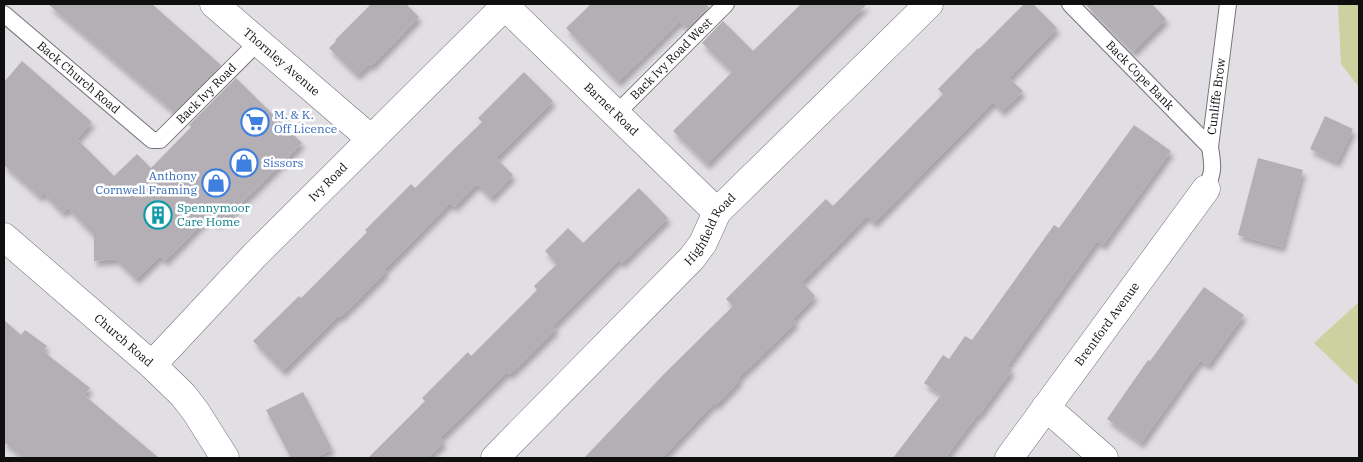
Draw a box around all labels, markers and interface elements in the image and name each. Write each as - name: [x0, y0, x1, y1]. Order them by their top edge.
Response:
- street label: Back Ivy Road West: [627, 14, 715, 103]
- street label: Thornley Avenue: [240, 24, 323, 99]
- street label: Back Cope Bank: [1103, 37, 1178, 113]
- street label: Back Church Road: [35, 38, 123, 117]
- street label: Cunliffe Brow: [1204, 57, 1228, 136]
- street label: Back Ivy Road: [173, 60, 239, 127]
- street label: Barnet Road: [581, 79, 642, 138]
- supermarket icon: M. & K. Off Licence: [240, 107, 270, 137]
- place label: M. & K. Off Licence: [274, 107, 337, 136]
- shop icon: Sissors: [229, 148, 259, 178]
- place label: Sissors: [263, 155, 304, 170]
- street label: Ivy Road: [305, 159, 350, 204]
- place label: Anthony Cornwell Framing: [96, 168, 198, 197]
- shop icon: Anthony Cornwell Framing: [201, 168, 231, 198]
- street label: Highfield Road: [681, 190, 739, 268]
- building icon: Spennymoor Care Home: [143, 200, 173, 230]
- place label: Spennymoor Care Home: [177, 200, 251, 229]
- street label: Brentford Avenue: [1071, 279, 1142, 369]
- street label: Church Road: [91, 310, 156, 370]

